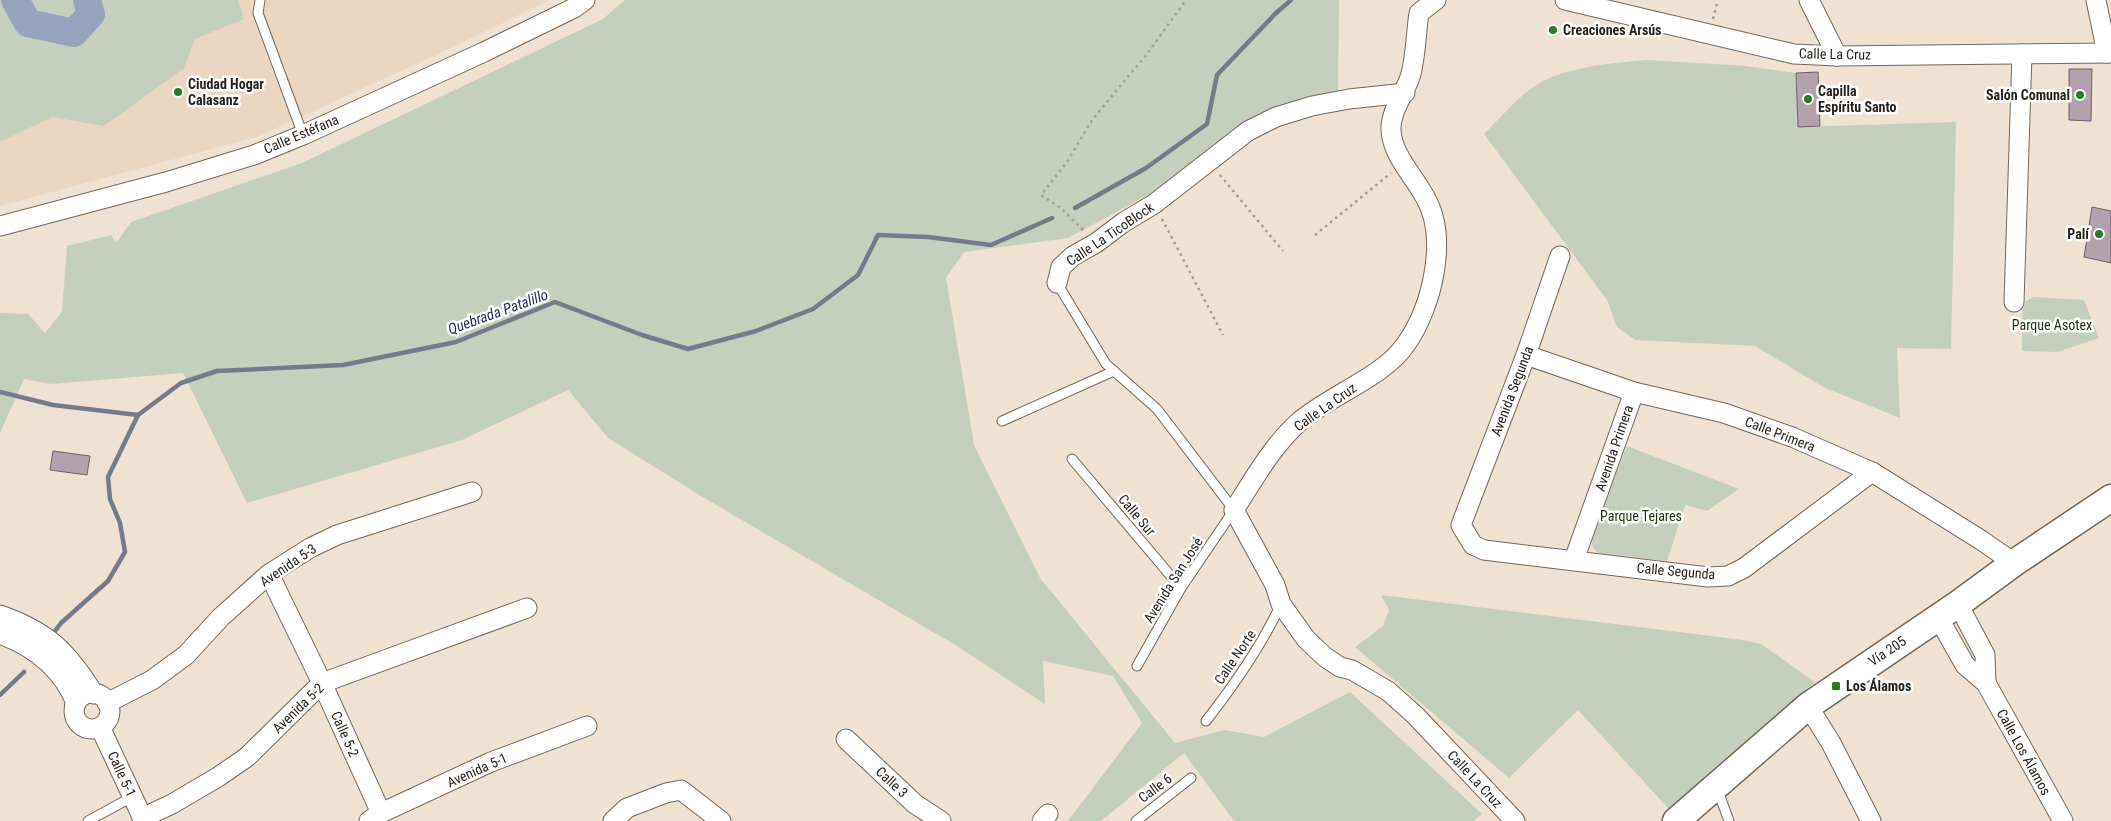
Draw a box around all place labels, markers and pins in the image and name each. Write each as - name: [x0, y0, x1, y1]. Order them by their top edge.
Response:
- place label: Creaciones Arsús: [1563, 22, 1661, 38]
- marker: Creaciones Arsús: [1547, 24, 1559, 36]
- place label: Ciudad Hogar Calasanz: [188, 76, 264, 108]
- place label: Capilla Espíritu Santo: [1818, 83, 1897, 115]
- marker: Ciudad Hogar Calasanz: [172, 86, 184, 98]
- place label: Salón Comunal: [1986, 87, 2070, 103]
- marker: Salón Comunal: [2074, 89, 2086, 101]
- marker: Capilla Espíritu Santo: [1802, 93, 1814, 105]
- place label: Palí: [2067, 226, 2090, 242]
- marker: Palí: [2093, 228, 2105, 240]
- place label: Los Álamos: [1846, 677, 1911, 694]
- marker: Los Álamos: [1830, 680, 1842, 692]

